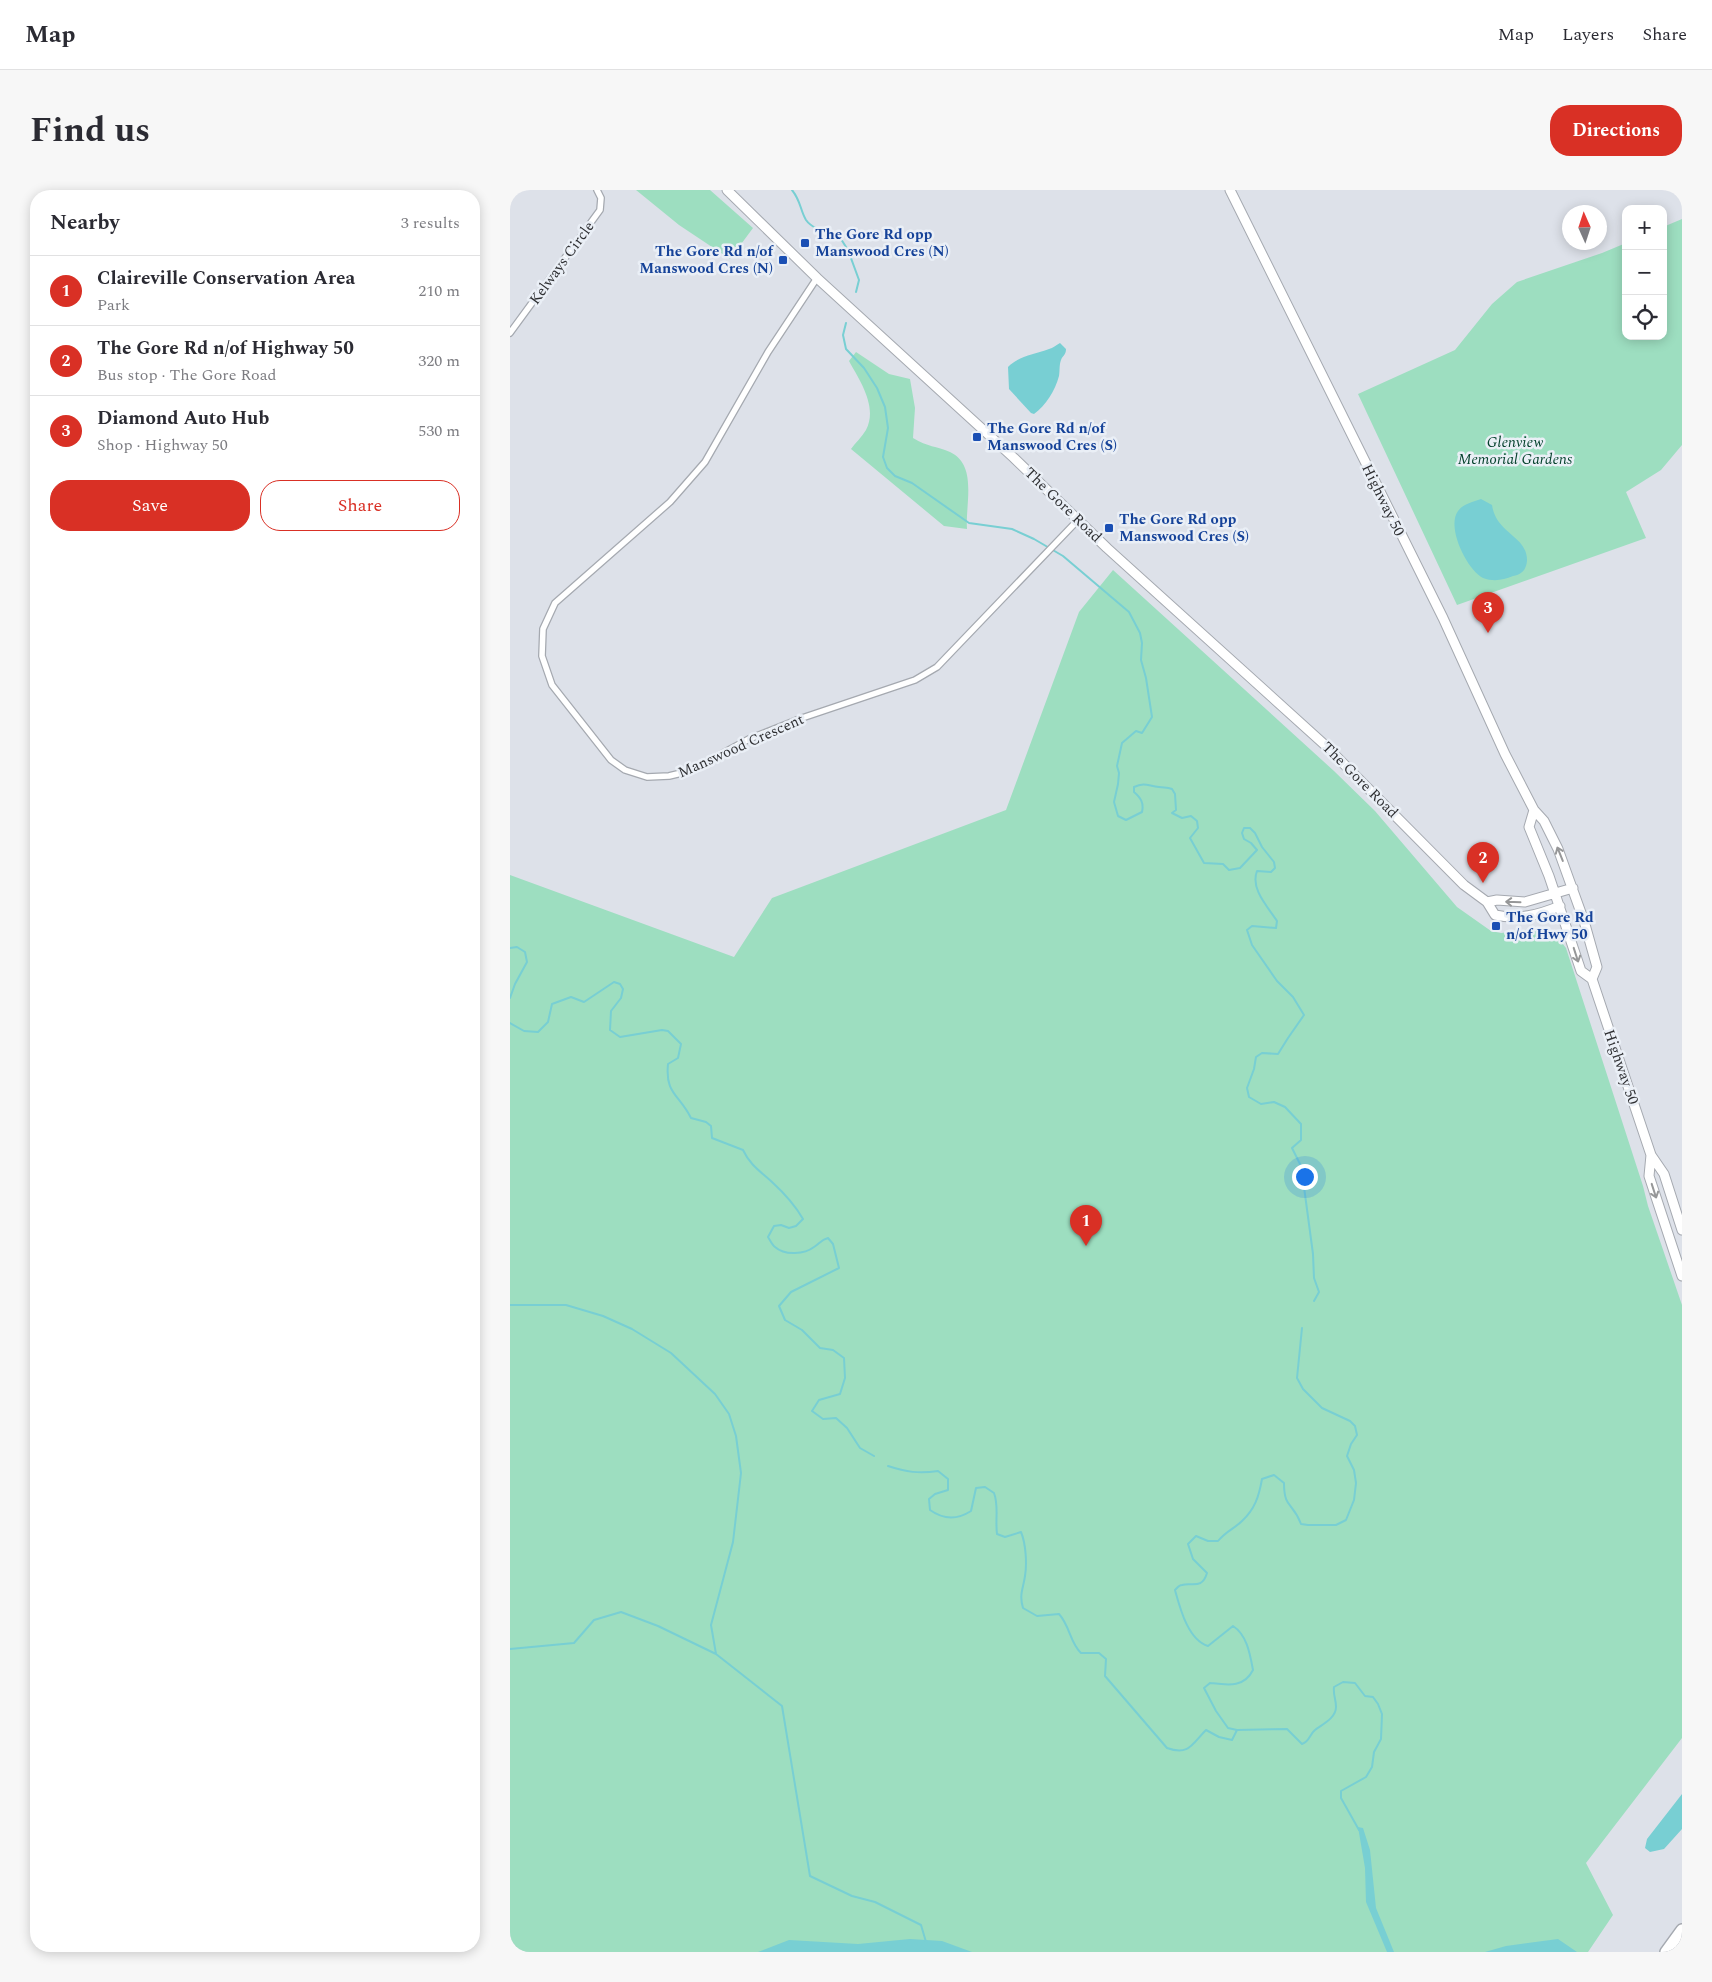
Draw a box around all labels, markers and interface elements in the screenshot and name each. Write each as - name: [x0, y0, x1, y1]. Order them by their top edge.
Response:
- text: Map: [25, 17, 75, 53]
- text: Map: [1498, 21, 1534, 48]
- text: Layers: [1562, 21, 1614, 48]
- text: Share: [1642, 21, 1687, 48]
- text: Find us: [30, 104, 150, 157]
- button: Directions: [1550, 105, 1682, 156]
- north arrow: [1562, 205, 1607, 250]
- map controls: [1622, 205, 1667, 340]
- button: +: [1622, 205, 1667, 250]
- text: Nearby: [50, 207, 120, 239]
- text: 3 results: [401, 211, 460, 235]
- street label: Kelways Circle: [524, 216, 600, 310]
- place label: The Gore Rd opp Manswood Cres (N): [815, 223, 949, 263]
- marker: The Gore Rd opp Manswood Cres (N): [799, 237, 811, 249]
- place label: The Gore Rd n/of Manswood Cres (N): [639, 240, 774, 280]
- button: −: [1622, 250, 1667, 295]
- marker: The Gore Rd n/of Manswood Cres (N): [777, 254, 789, 266]
- text: Claireville Conservation Area: [97, 264, 355, 293]
- text: 1: [62, 279, 70, 303]
- text: 210 m: [418, 279, 460, 303]
- text: Park: [97, 293, 130, 317]
- button: locate: [1622, 295, 1667, 340]
- text: The Gore Rd n/of Highway 50: [97, 334, 354, 363]
- text: 2: [62, 349, 70, 373]
- text: 320 m: [418, 349, 460, 373]
- text: Bus stop · The Gore Road: [97, 363, 276, 387]
- text: Diamond Auto Hub: [97, 404, 269, 433]
- place label: The Gore Rd n/of Manswood Cres (S): [987, 417, 1117, 457]
- text: 3: [62, 419, 70, 443]
- text: 530 m: [418, 419, 460, 443]
- marker: The Gore Rd n/of Manswood Cres (S): [971, 431, 983, 443]
- park label: Glenview Memorial Gardens: [1458, 431, 1573, 471]
- text: Shop · Highway 50: [97, 433, 228, 457]
- street label: Highway 50: [1356, 460, 1410, 540]
- street label: The Gore Road: [1019, 462, 1107, 548]
- button: Save: [50, 480, 250, 531]
- button: Share: [260, 480, 460, 531]
- place label: The Gore Rd opp Manswood Cres (S): [1119, 508, 1249, 548]
- marker: The Gore Rd opp Manswood Cres (S): [1103, 522, 1115, 534]
- pin: 3: [1472, 592, 1504, 633]
- street label: Manswood Crescent: [674, 708, 808, 784]
- street label: The Gore Road: [1316, 736, 1404, 824]
- pin: 2: [1467, 842, 1499, 883]
- one-way arrow: [1554, 847, 1564, 862]
- one-way arrow: [1506, 897, 1522, 907]
- place label: The Gore Rd n/of Hwy 50: [1506, 906, 1594, 946]
- marker: The Gore Rd n/of Hwy 50: [1490, 920, 1502, 932]
- one-way arrow: [1572, 947, 1581, 963]
- street label: Highway 50: [1597, 1026, 1645, 1108]
- your location: [1292, 1164, 1318, 1190]
- one-way arrow: [1650, 1183, 1660, 1199]
- pin: 1: [1070, 1205, 1102, 1246]

